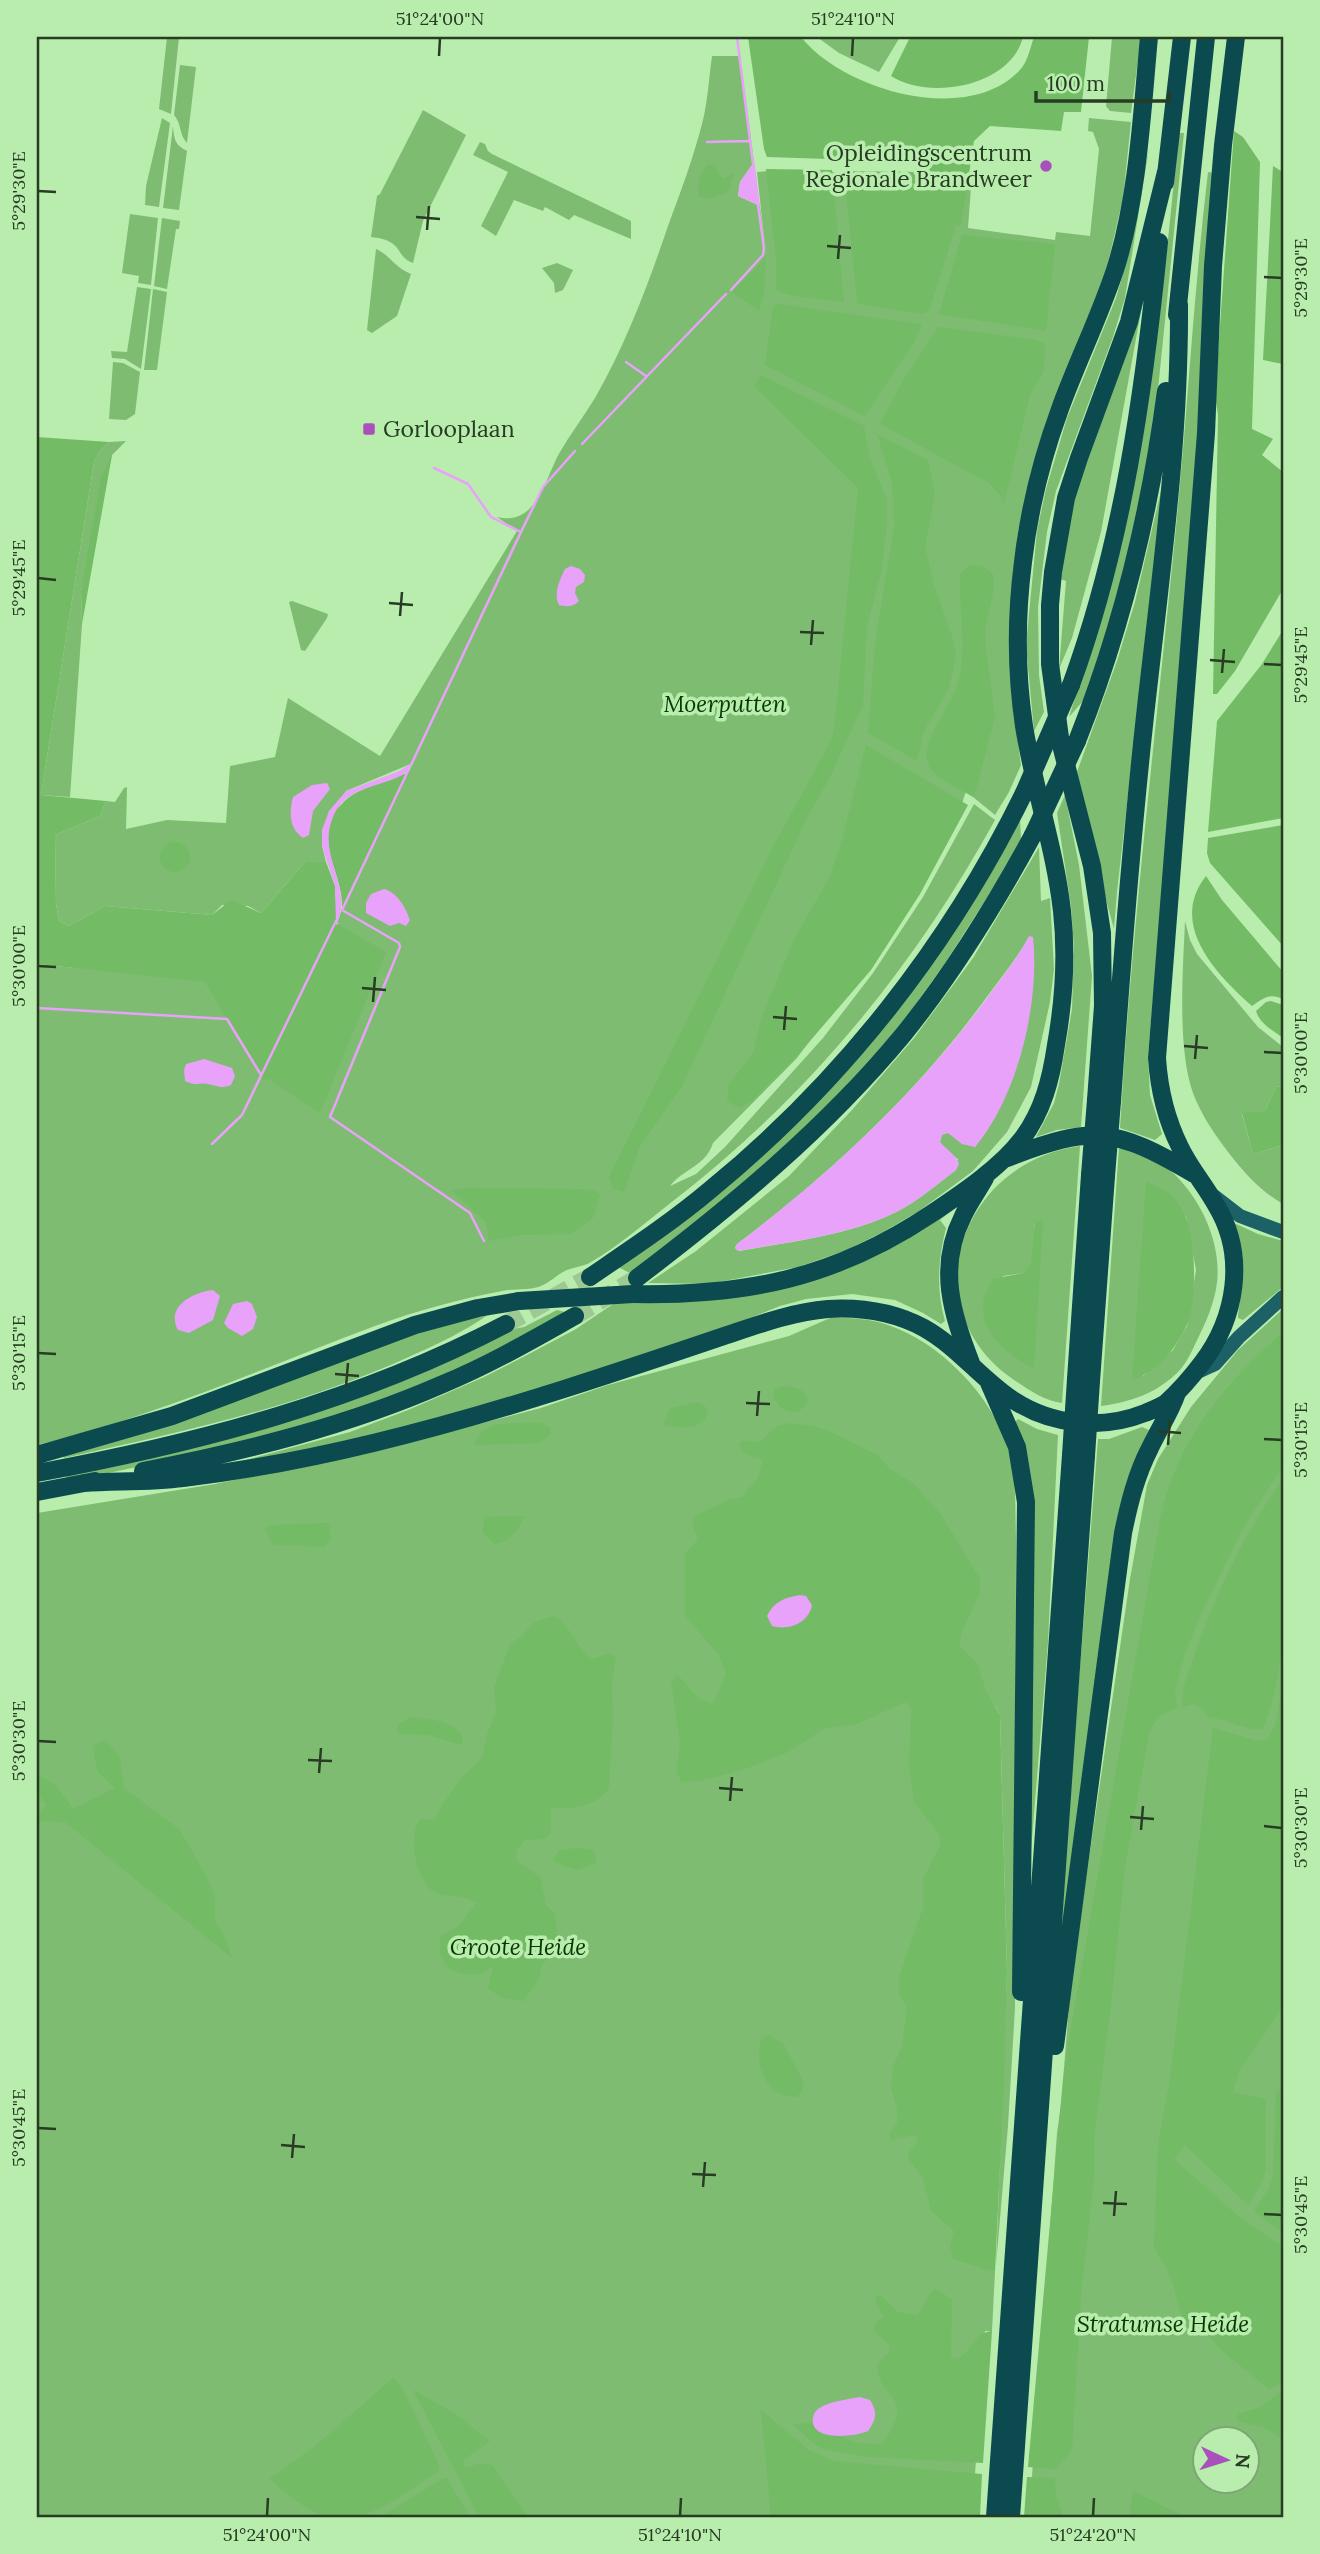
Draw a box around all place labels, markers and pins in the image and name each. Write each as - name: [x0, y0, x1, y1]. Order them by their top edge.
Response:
- place label: Opleidingscentrum Regionale Brandweer: [805, 138, 1032, 193]
- marker: Opleidingscentrum Regionale Brandweer: [1038, 158, 1054, 174]
- place label: Gorlooplaan: [383, 414, 515, 443]
- marker: Gorlooplaan: [361, 421, 377, 437]

